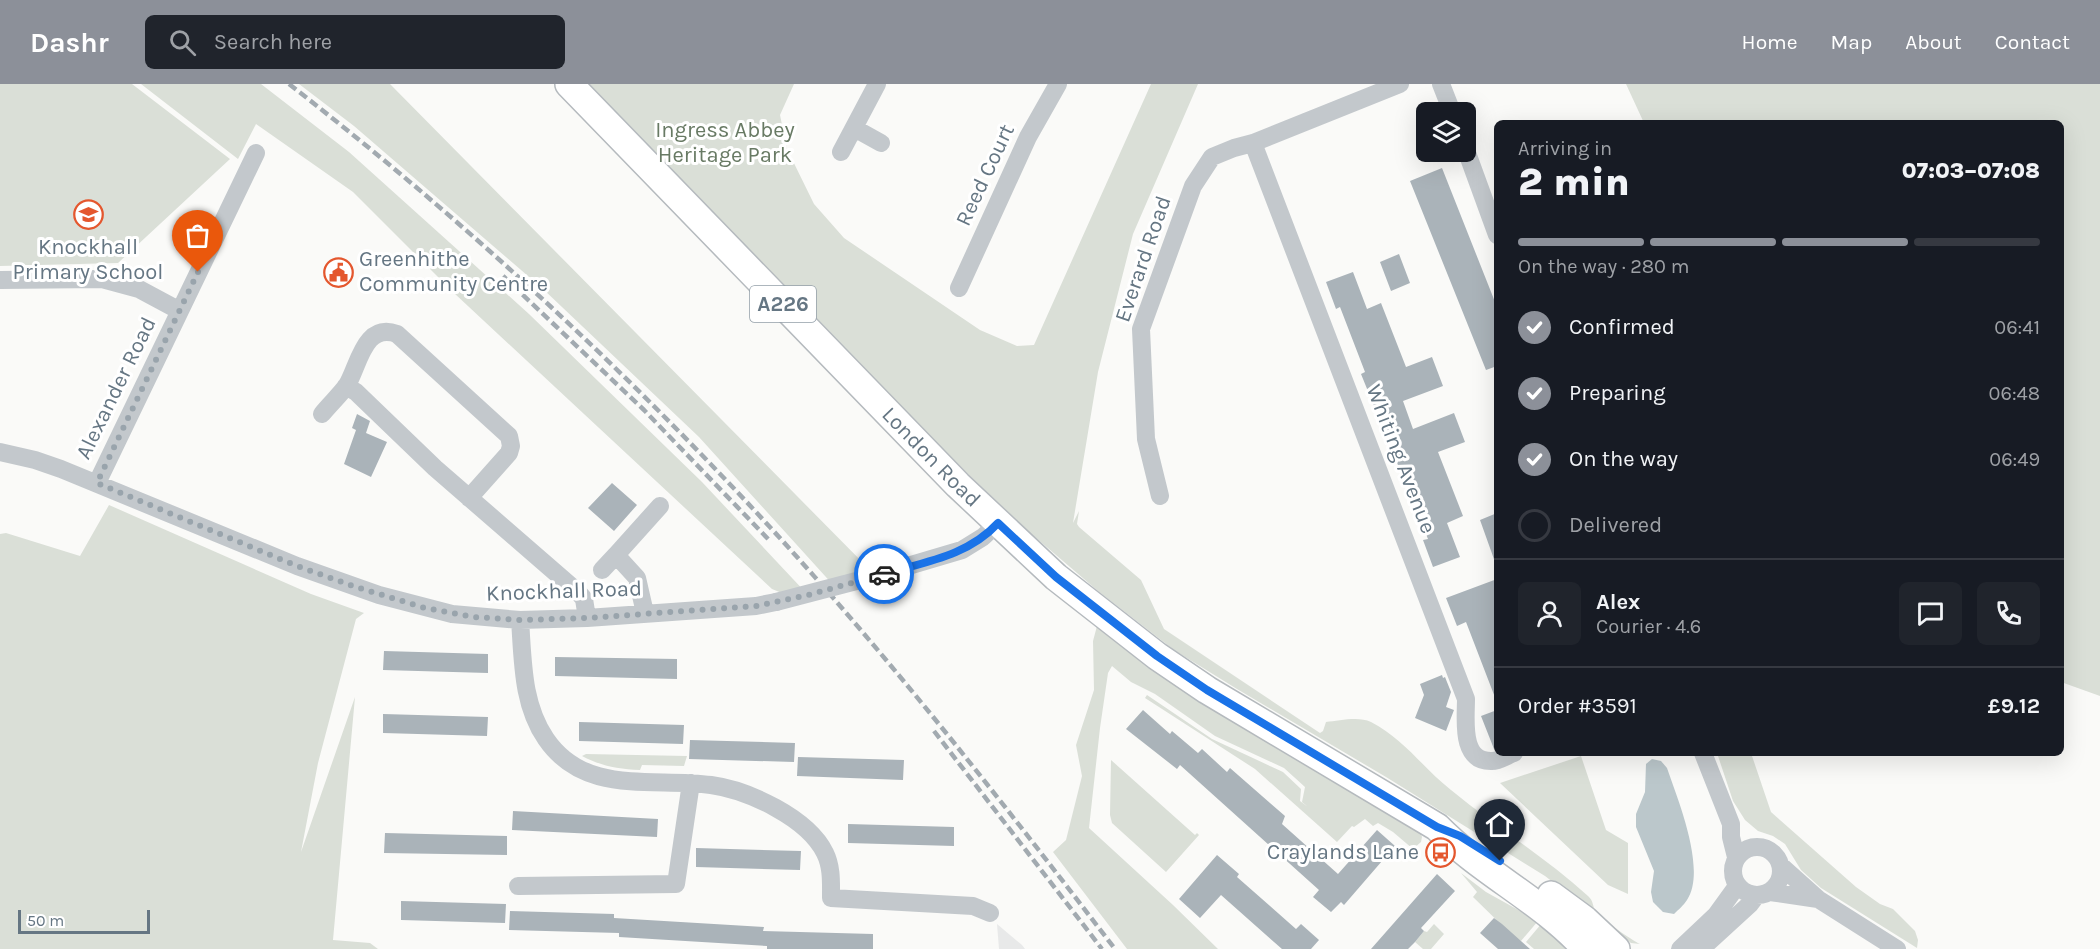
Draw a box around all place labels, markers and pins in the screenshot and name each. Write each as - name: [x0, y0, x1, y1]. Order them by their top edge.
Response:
- school or university icon: Knockhall Primary School: [72, 199, 104, 231]
- pin: [172, 210, 223, 272]
- place label: Knockhall Primary School: [13, 234, 163, 285]
- place label: Greenhithe Community Centre: [359, 246, 548, 297]
- public building icon: Greenhithe Community Centre: [322, 256, 354, 288]
- pin: [1474, 799, 1525, 861]
- bus stop icon: Craylands Lane: [1424, 836, 1456, 868]
- place label: Craylands Lane: [1267, 839, 1419, 865]

